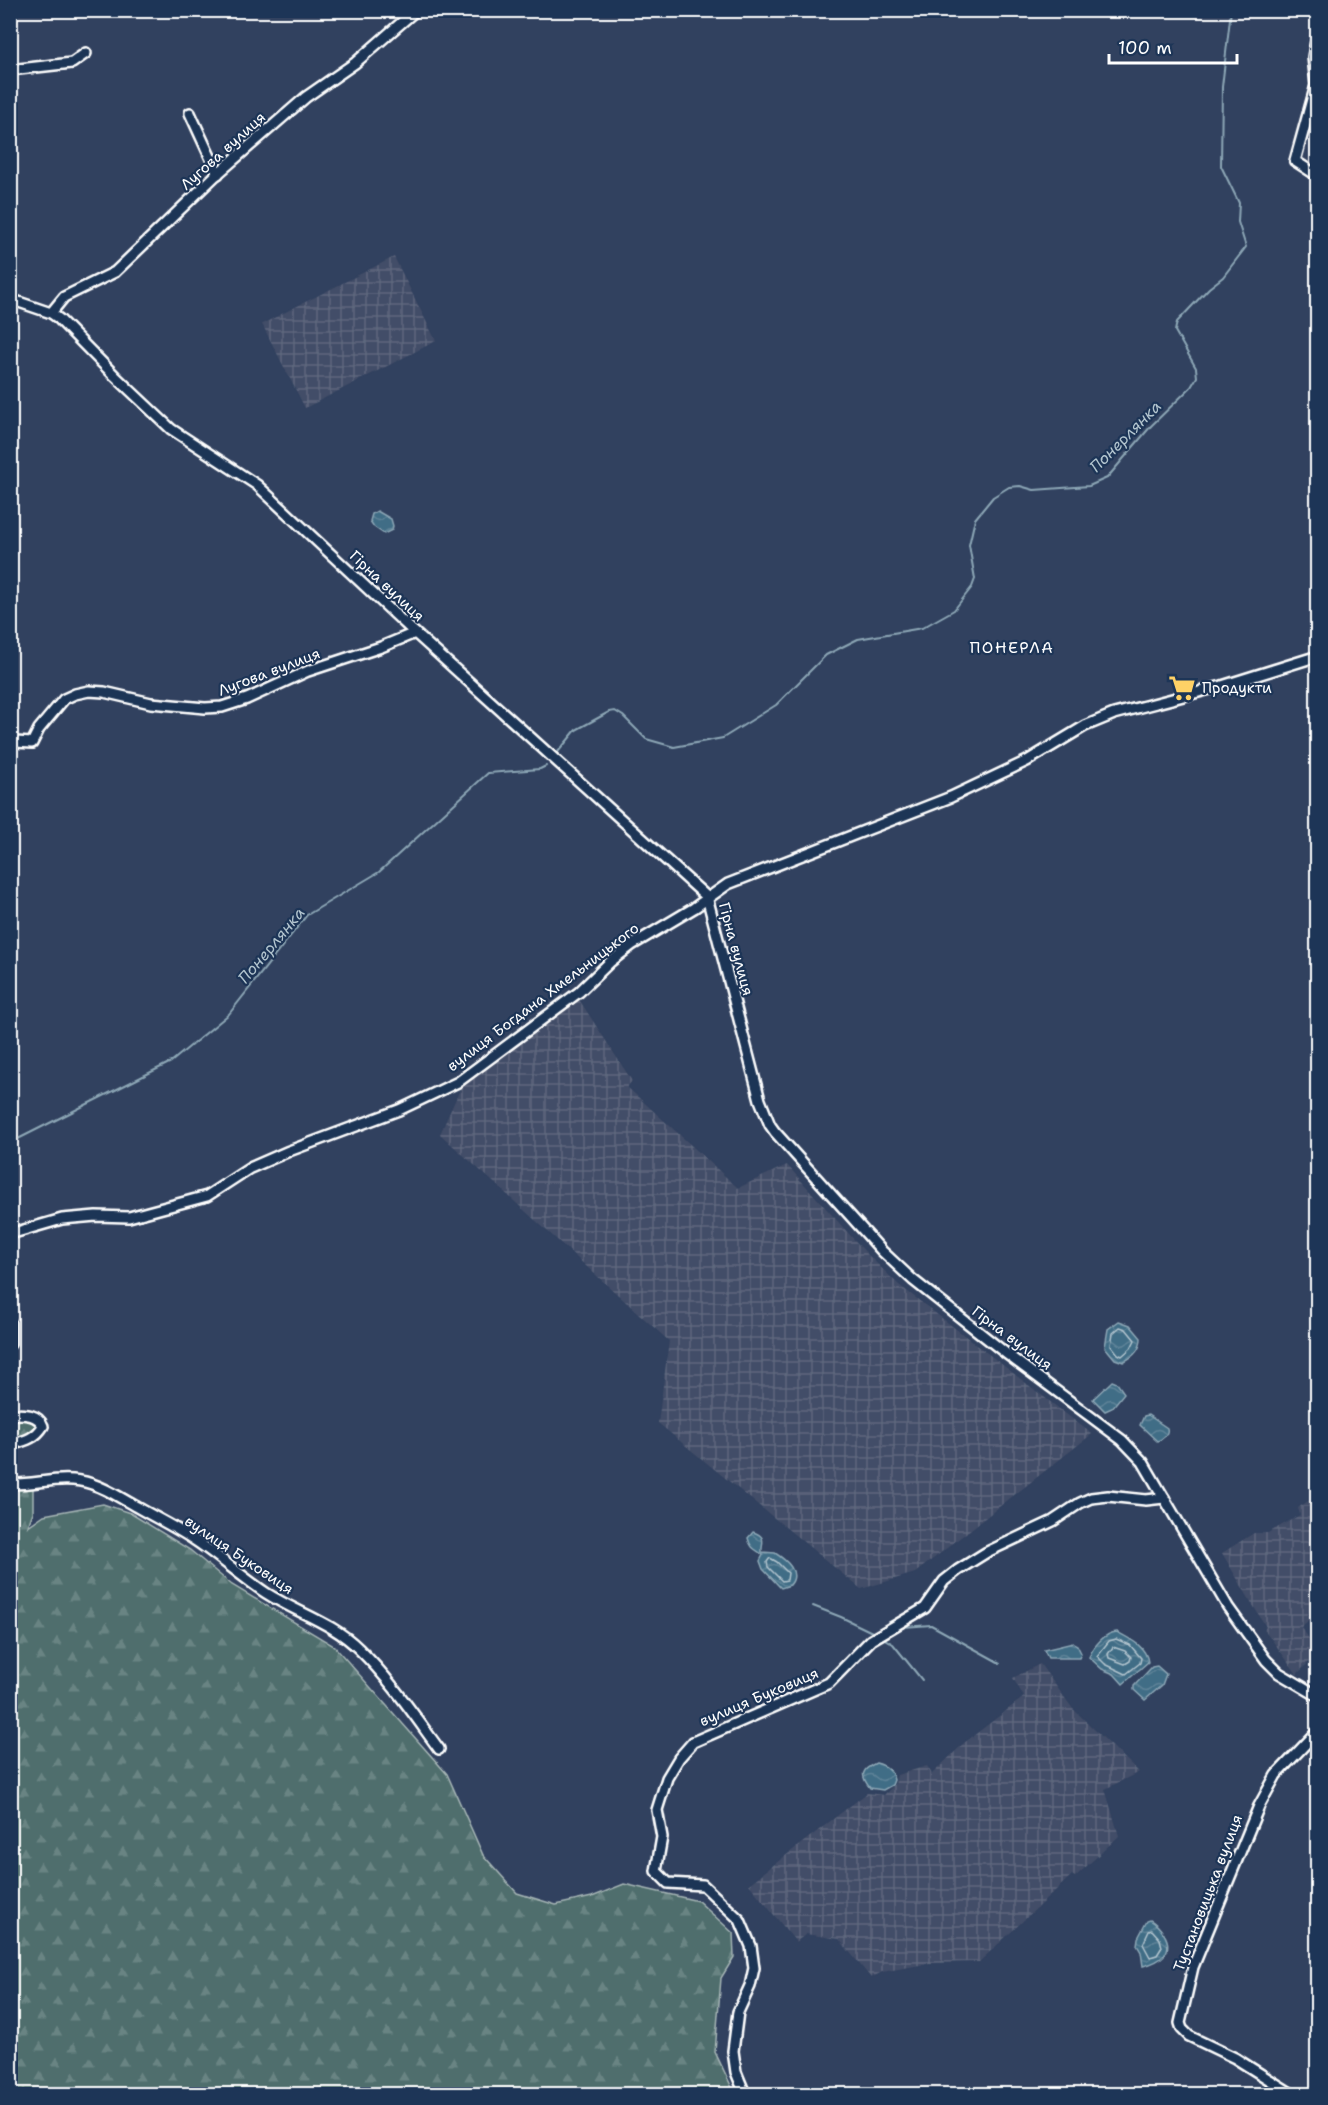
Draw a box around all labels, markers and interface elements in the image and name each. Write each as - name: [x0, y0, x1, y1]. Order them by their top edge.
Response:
- scale bar: [1109, 27, 1236, 65]
- text: 100 m: [1118, 36, 1172, 60]
- street label: Лугова вулиця: [176, 107, 270, 195]
- water label: Понерлянка: [1085, 396, 1166, 477]
- street label: Гірна вулиця: [345, 546, 429, 626]
- district label: ПОНЕРЛА: [970, 637, 1054, 658]
- street label: Лугова вулиця: [215, 643, 323, 701]
- supermarket icon: Продукти: [1167, 673, 1197, 703]
- place label: Продукти: [1202, 678, 1272, 698]
- street label: Гірна вулиця: [714, 900, 758, 998]
- water label: Понерлянка: [233, 903, 310, 988]
- street label: вулиця Богдана Хмельницького: [443, 918, 643, 1076]
- street label: Гірна вулиця: [968, 1301, 1056, 1375]
- street label: вулиця Буковиця: [181, 1511, 297, 1599]
- street label: вулиця Буковиця: [696, 1663, 822, 1731]
- street label: Тустановицька вулиця: [1169, 1812, 1247, 1974]

